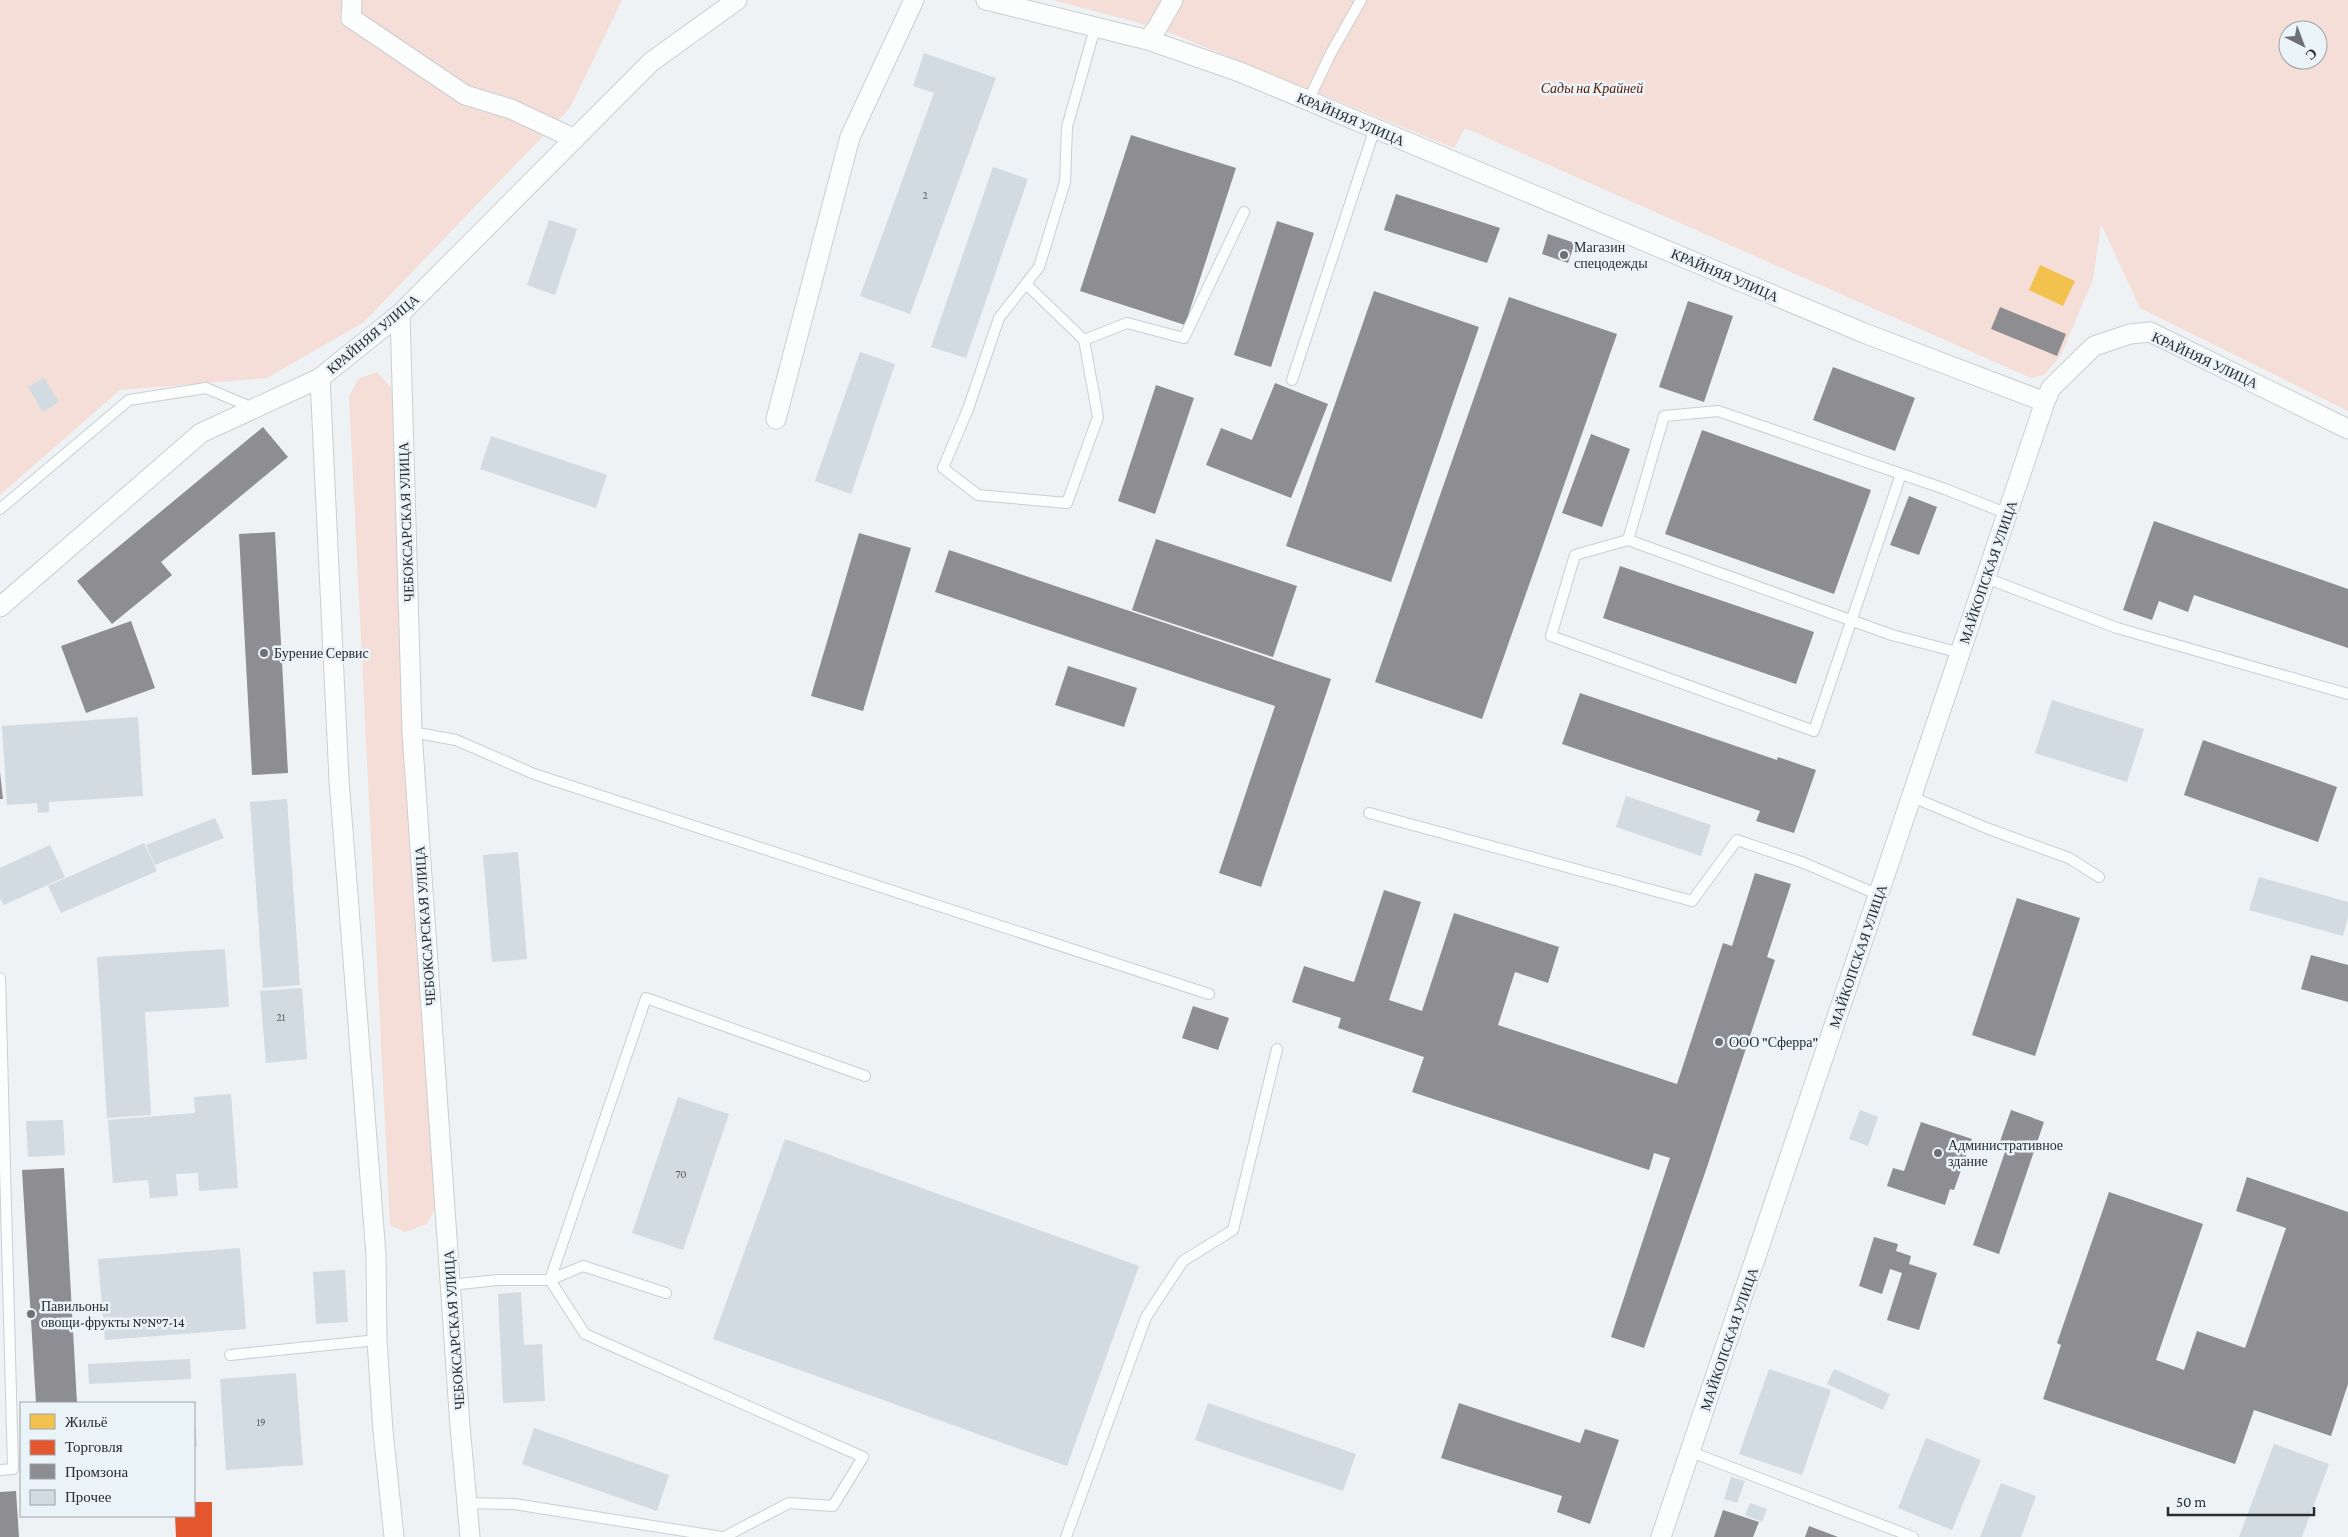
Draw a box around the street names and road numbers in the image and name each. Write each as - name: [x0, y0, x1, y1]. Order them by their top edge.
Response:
- street label: КРАЙНЯЯ УЛИЦА: [1295, 89, 1408, 149]
- street label: КРАЙНЯЯ УЛИЦА: [1669, 245, 1782, 305]
- street label: КРАЙНЯЯ УЛИЦА: [324, 290, 423, 377]
- street label: КРАЙНЯЯ УЛИЦА: [2149, 328, 2261, 392]
- street label: ЧЕБОКСАРСКАЯ УЛИЦА: [395, 441, 417, 602]
- street label: МАЙКОПСКАЯ УЛИЦА: [1956, 497, 2020, 646]
- street label: ЧЕБОКСАРСКАЯ УЛИЦА: [411, 845, 439, 1007]
- street label: МАЙКОПСКАЯ УЛИЦА: [1826, 881, 1890, 1030]
- street label: ЧЕБОКСАРСКАЯ УЛИЦА: [440, 1249, 468, 1411]
- street label: МАЙКОПСКАЯ УЛИЦА: [1697, 1264, 1761, 1413]

